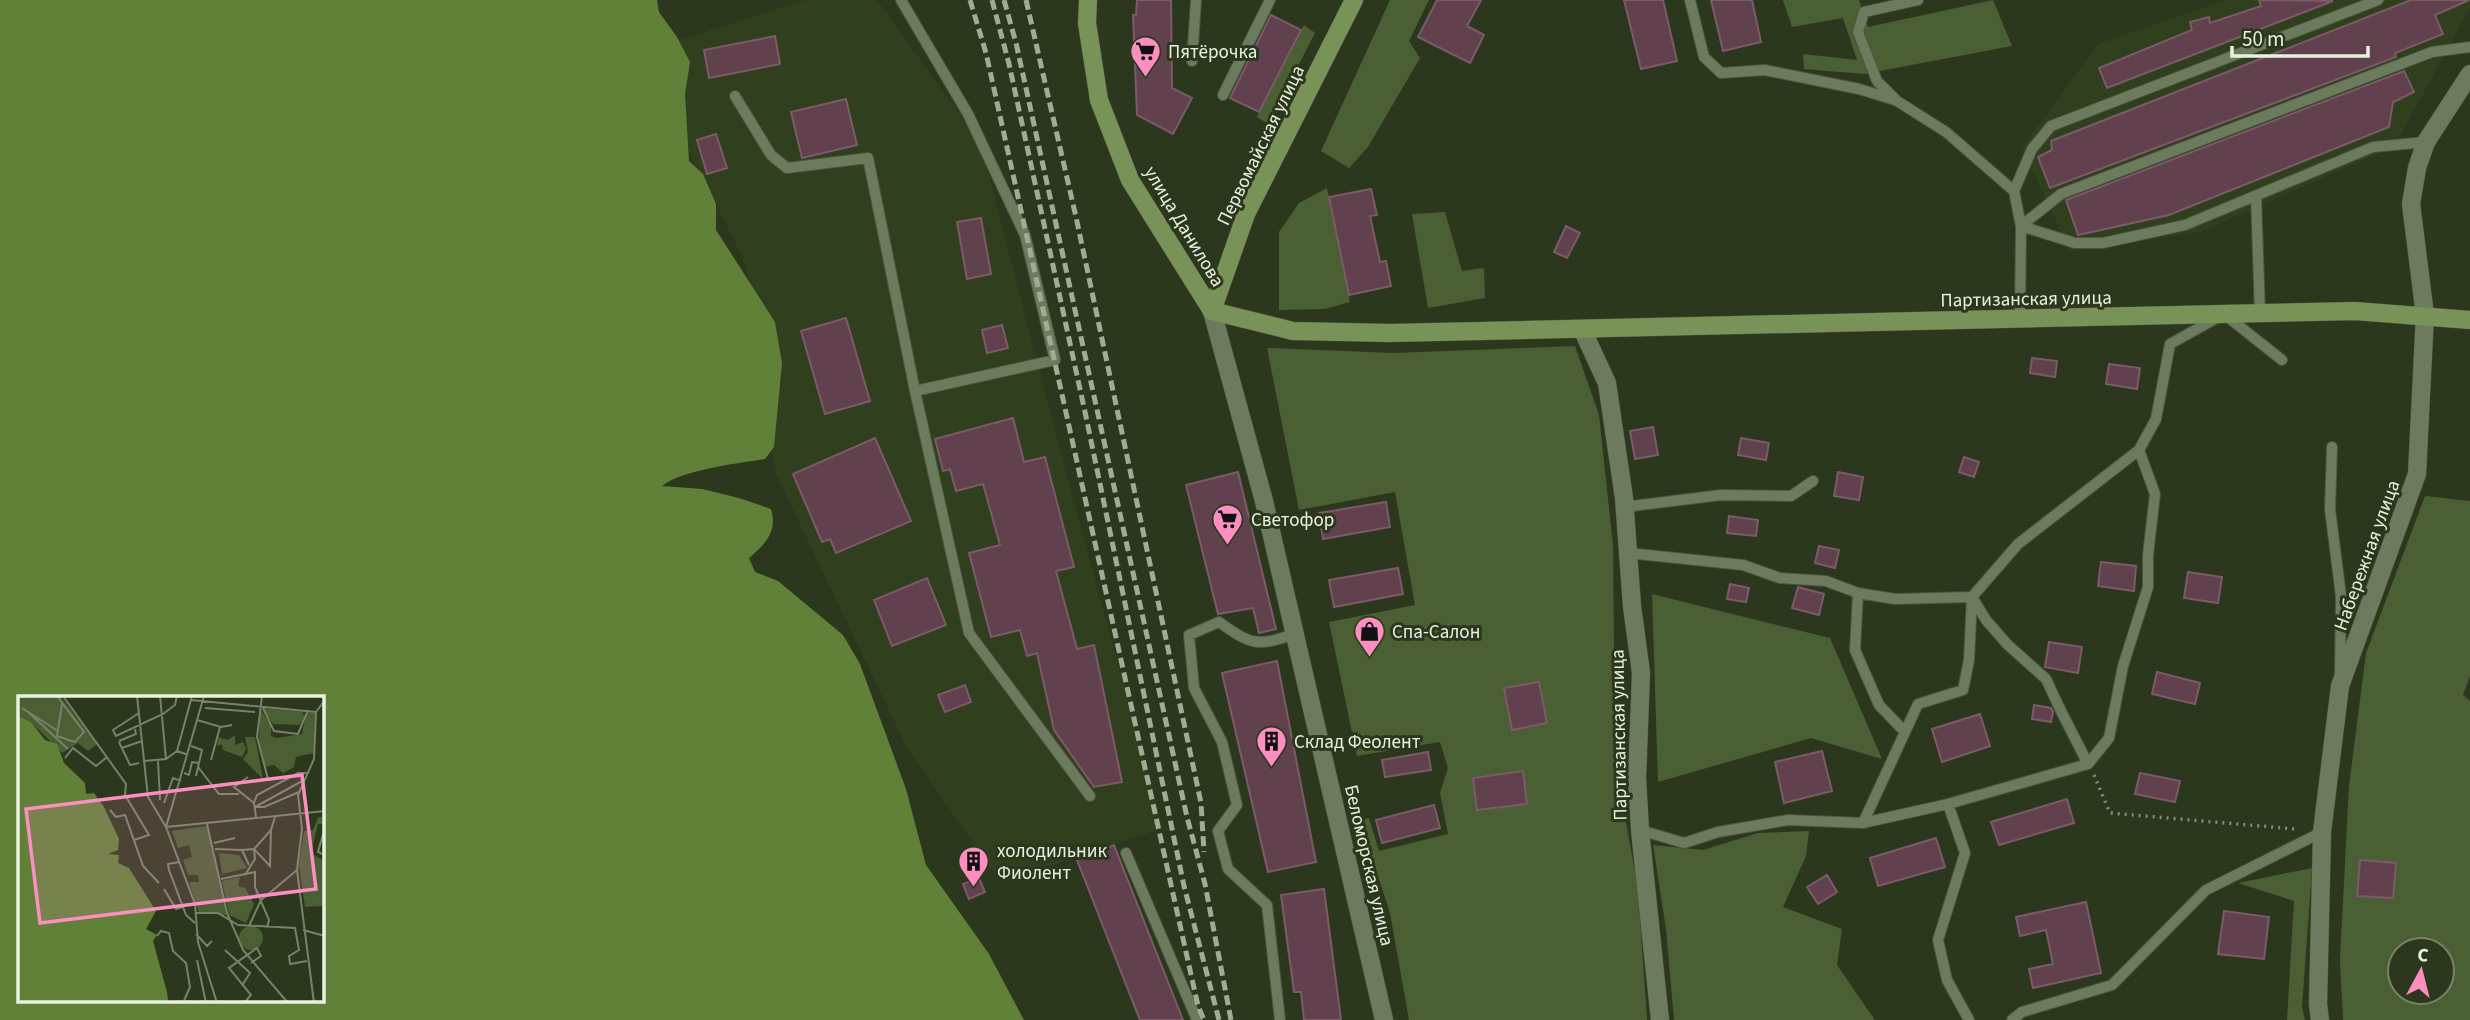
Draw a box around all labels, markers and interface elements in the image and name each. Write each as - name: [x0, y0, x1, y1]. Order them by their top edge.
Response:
- scale bar: [2232, 14, 2368, 58]
- text: 50 m: [2242, 24, 2284, 54]
- supermarket icon: Пятёрочка: [1128, 34, 1162, 78]
- place label: Пятёрочка: [1168, 39, 1257, 66]
- street label: Первомайская улица: [1211, 61, 1312, 230]
- street label: улица Данилова: [1137, 161, 1230, 292]
- street label: Партизанская улица: [1940, 285, 2112, 314]
- street label: Набережная улица: [2328, 476, 2407, 635]
- supermarket icon: Светофор: [1211, 502, 1245, 546]
- place label: Светофор: [1251, 507, 1334, 534]
- shop icon: Спа-Салон: [1352, 614, 1386, 658]
- place label: Спа-Салон: [1392, 619, 1480, 646]
- street label: Партизанская улица: [1605, 649, 1634, 821]
- inset map: [18, 696, 324, 1002]
- building icon: Склад Феолент: [1254, 724, 1288, 768]
- place label: Склад Феолент: [1294, 729, 1421, 756]
- street label: Беломорская улица: [1337, 782, 1400, 949]
- place label: холодильник Фиолент: [997, 838, 1108, 887]
- building icon: холодильник Фиолент: [957, 844, 991, 888]
- north arrow: [2386, 936, 2456, 1006]
- text: С: [2416, 942, 2430, 970]

